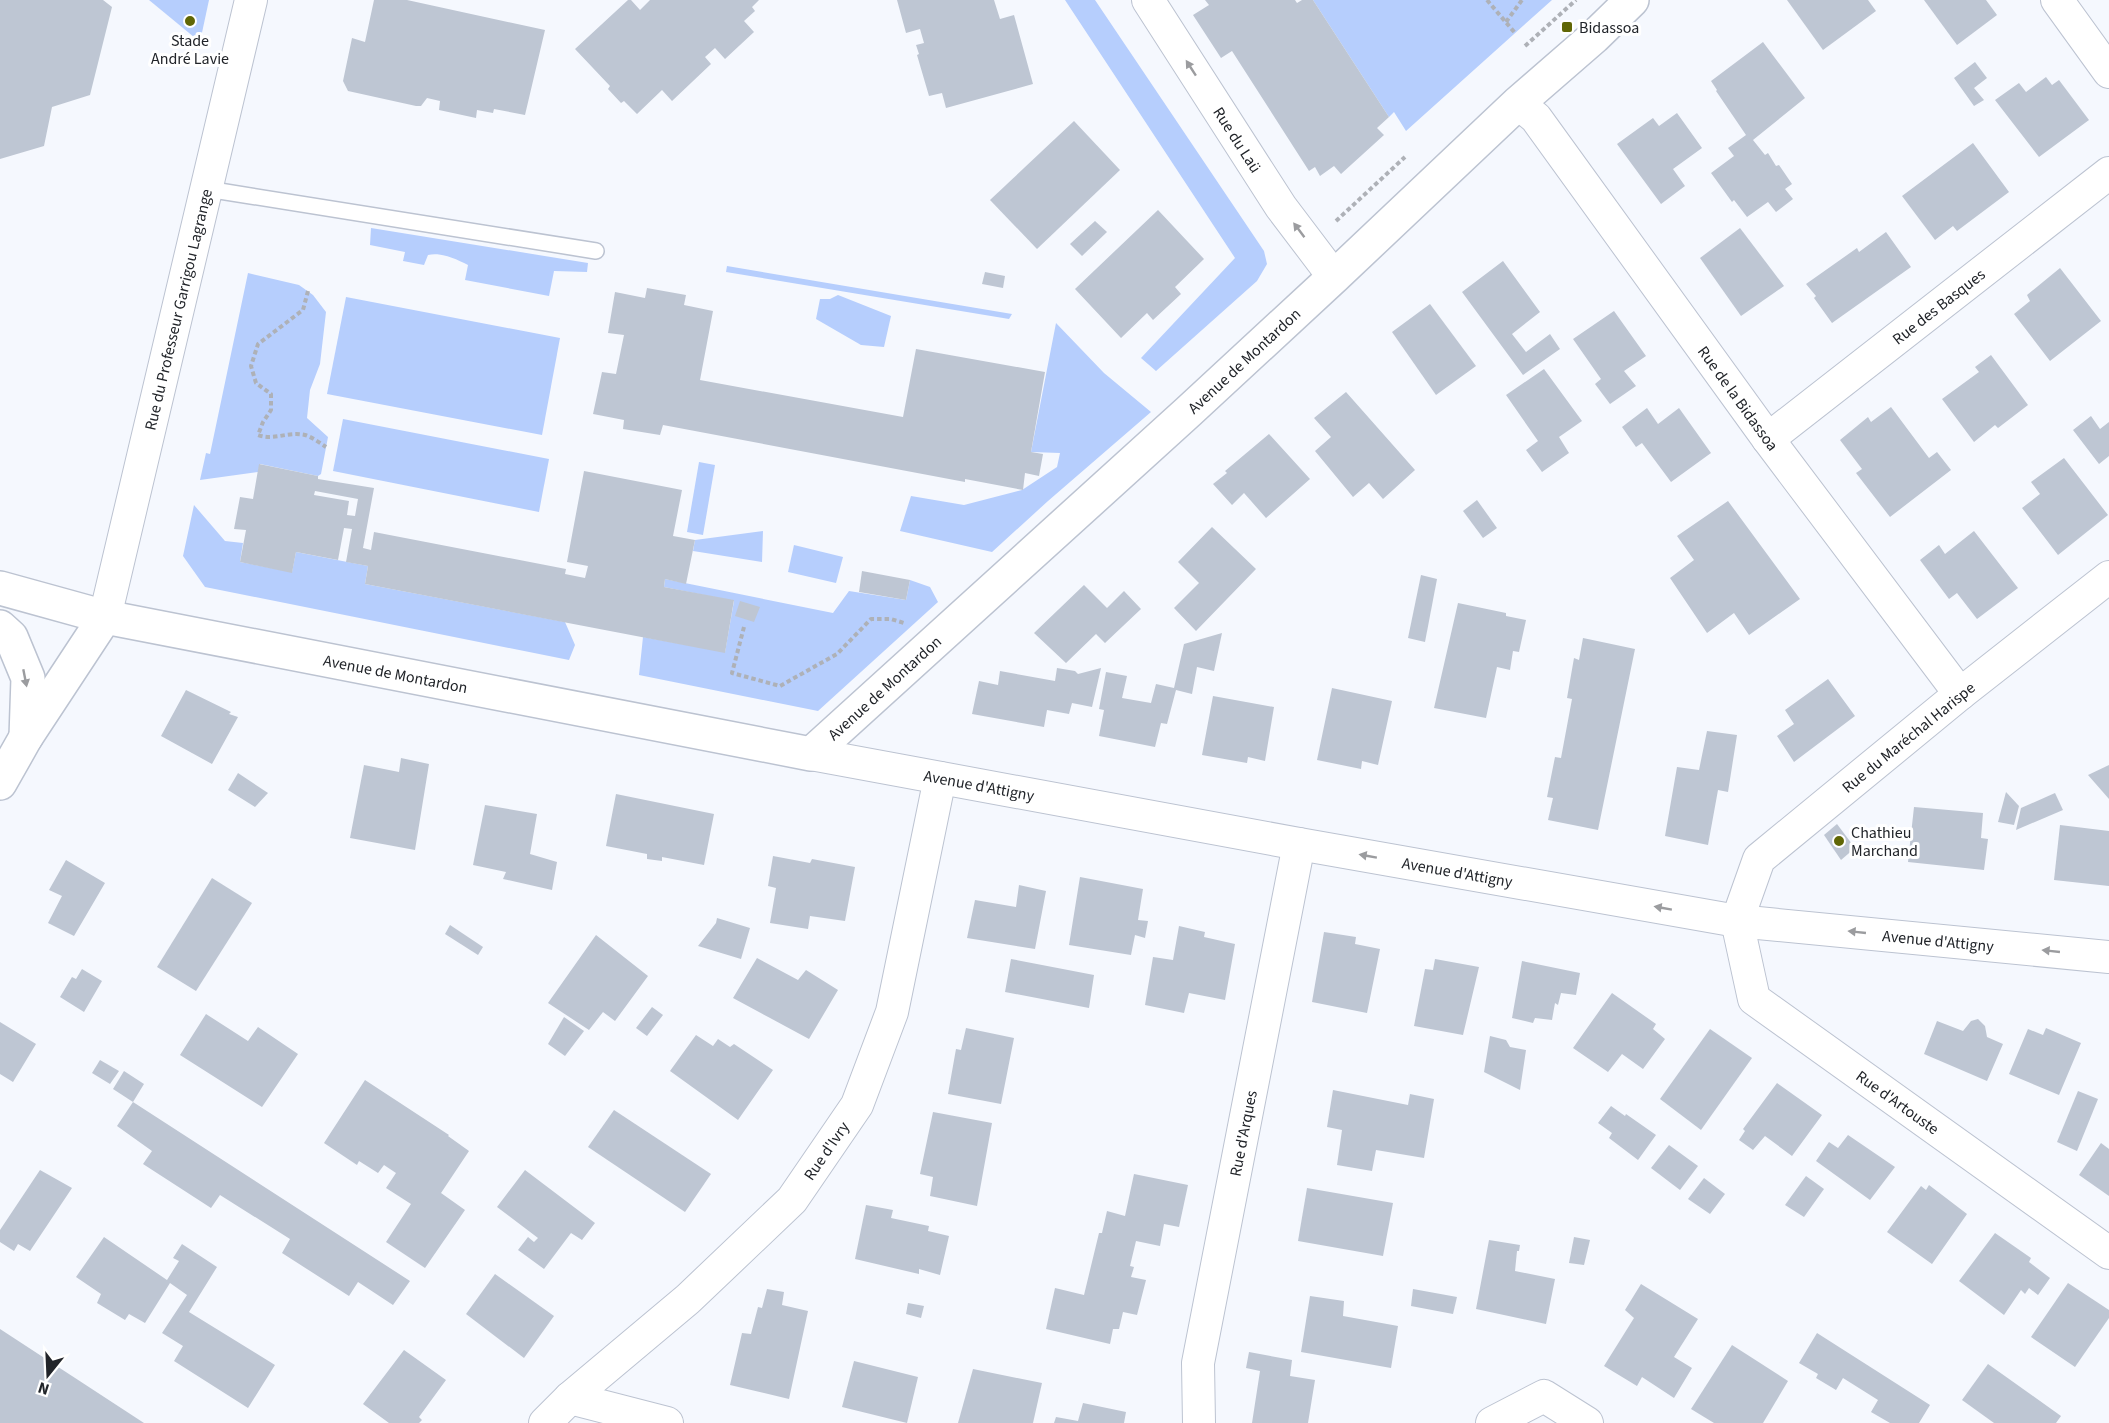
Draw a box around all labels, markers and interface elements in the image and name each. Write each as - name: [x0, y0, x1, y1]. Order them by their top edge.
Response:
- marker: Stade André Lavie: [183, 14, 197, 28]
- place label: Bidassoa: [1579, 17, 1639, 39]
- marker: Bidassoa: [1560, 20, 1574, 34]
- place label: Stade André Lavie: [151, 30, 229, 70]
- one-way arrow: [1186, 60, 1197, 76]
- street label: Rue du Laü: [1208, 103, 1266, 177]
- street label: Rue du Professeur Garrigou Lagrange: [140, 187, 218, 433]
- one-way arrow: [1293, 223, 1305, 239]
- street label: Rue des Basques: [1888, 264, 1990, 350]
- street label: Avenue de Montardon: [1183, 303, 1306, 419]
- street label: Rue de la Bidassoa: [1692, 342, 1783, 456]
- street label: Avenue de Montardon: [823, 631, 947, 746]
- street label: Avenue de Montardon: [321, 650, 470, 699]
- one-way arrow: [21, 669, 30, 688]
- street label: Rue du Maréchal Harispe: [1837, 677, 1980, 798]
- street label: Avenue d'Attigny: [922, 765, 1036, 807]
- place label: Chathieu Marchand: [1851, 822, 1918, 862]
- marker: Chathieu Marchand: [1832, 834, 1846, 848]
- one-way arrow: [1358, 851, 1377, 860]
- street label: Avenue d'Attigny: [1400, 852, 1515, 893]
- one-way arrow: [1654, 903, 1673, 912]
- street label: Avenue d'Attigny: [1881, 925, 1995, 958]
- one-way arrow: [1847, 927, 1866, 937]
- one-way arrow: [2041, 946, 2060, 956]
- street label: Rue d'Artouste: [1851, 1065, 1943, 1140]
- street label: Rue d'Arques: [1225, 1088, 1263, 1178]
- street label: Rue d'Ivry: [799, 1117, 855, 1185]
- north arrow: [18, 1345, 78, 1405]
- text: N: [35, 1376, 52, 1400]

